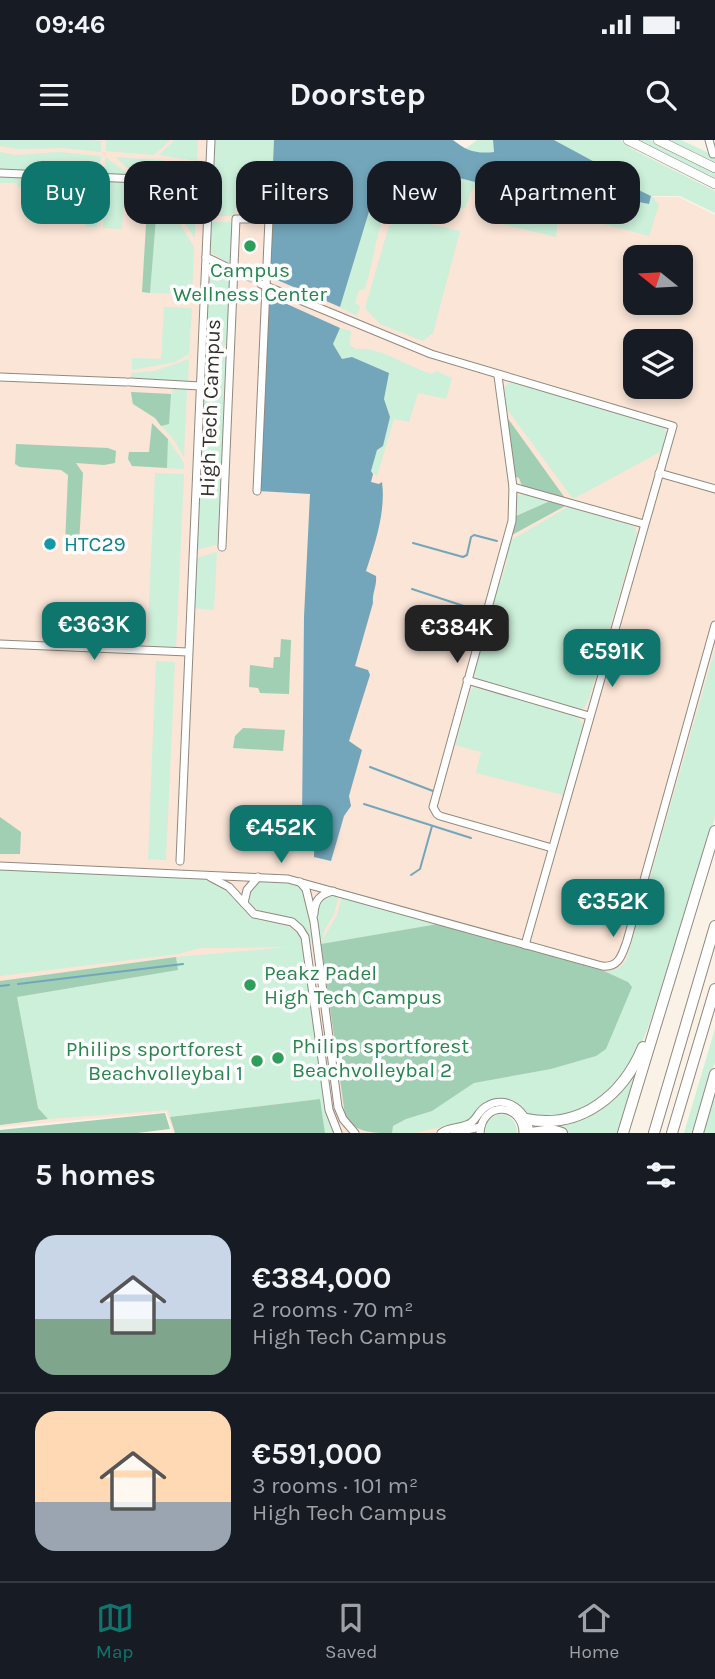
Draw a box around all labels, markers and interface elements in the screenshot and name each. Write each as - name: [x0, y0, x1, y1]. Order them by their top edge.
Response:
- text: 09:46: [35, 9, 106, 40]
- icon: menu: [35, 76, 73, 114]
- text: Doorstep: [289, 76, 426, 113]
- icon: search: [642, 76, 680, 114]
- chip: Buy: [21, 161, 110, 224]
- chip: Rent: [124, 161, 222, 224]
- chip: Filters: [236, 161, 353, 224]
- chip: New: [367, 161, 461, 224]
- chip: Apartment: [475, 161, 640, 224]
- marker: Campus Wellness Center: [242, 238, 258, 254]
- north arrow: [623, 245, 693, 315]
- map controls: [623, 245, 693, 399]
- place label: Campus Wellness Center: [173, 258, 327, 306]
- street label: High Tech Campus: [195, 319, 225, 497]
- button: layers: [623, 329, 693, 399]
- place label: HTC29: [64, 532, 126, 556]
- marker: HTC29: [42, 536, 58, 552]
- pin: €363K: [45, 602, 143, 662]
- pin: €384K: [408, 606, 506, 665]
- text: €363K: [58, 611, 130, 638]
- text: €384K: [421, 614, 493, 641]
- pin: €591K: [563, 630, 661, 689]
- text: €591K: [579, 638, 645, 665]
- pin: €452K: [232, 806, 330, 865]
- text: €452K: [246, 814, 316, 841]
- pin: €352K: [564, 880, 662, 939]
- text: €352K: [577, 888, 649, 915]
- place label: Peakz Padel High Tech Campus: [264, 961, 442, 1009]
- marker: Peakz Padel High Tech Campus: [242, 977, 258, 993]
- place label: Philips sportforest Beachvolleybal 2: [292, 1034, 469, 1082]
- place label: Philips sportforest Beachvolleybal 1: [66, 1037, 243, 1085]
- marker: Philips sportforest Beachvolleybal 2: [270, 1050, 286, 1066]
- marker: Philips sportforest Beachvolleybal 1: [249, 1053, 265, 1069]
- icon: filters: [642, 1156, 680, 1194]
- text: 5 homes: [35, 1157, 156, 1193]
- text: €384,000: [252, 1260, 391, 1296]
- icon: home: [91, 1263, 175, 1347]
- text: 2 rooms · 70 m²: [252, 1296, 414, 1323]
- text: High Tech Campus: [252, 1323, 447, 1350]
- text: €591,000: [252, 1436, 382, 1472]
- icon: home: [91, 1439, 175, 1523]
- text: 3 rooms · 101 m²: [252, 1472, 418, 1499]
- text: High Tech Campus: [252, 1499, 447, 1526]
- tab: Map: [96, 1599, 134, 1663]
- tab: Saved: [325, 1599, 377, 1663]
- tab: Home: [569, 1599, 619, 1663]

